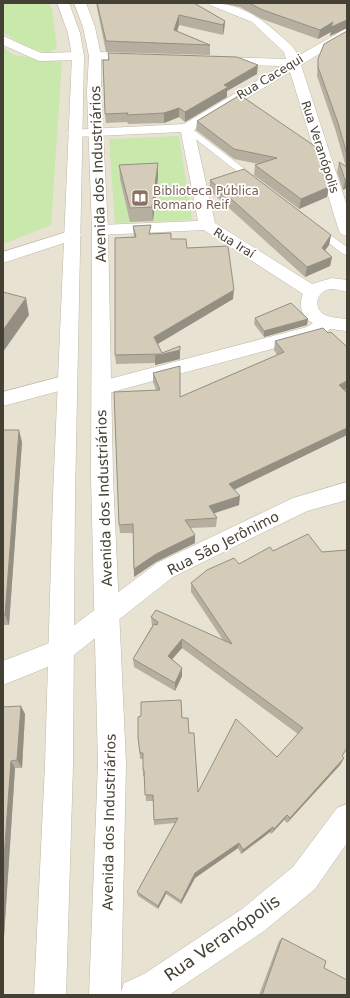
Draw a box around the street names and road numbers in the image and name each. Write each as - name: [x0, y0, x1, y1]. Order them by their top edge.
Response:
- street label: Rua Cacequi: [234, 52, 306, 102]
- street label: Avenida dos Industriários: [87, 85, 109, 263]
- street label: Rua Veranópolis: [298, 99, 342, 195]
- street label: Rua Iraí: [211, 225, 258, 261]
- street label: Avenida dos Industriários: [93, 409, 115, 587]
- street label: Rua São Jerônimo: [164, 508, 282, 578]
- street label: Avenida dos Industriários: [99, 733, 119, 911]
- street label: Rua Veranópolis: [160, 891, 284, 985]

